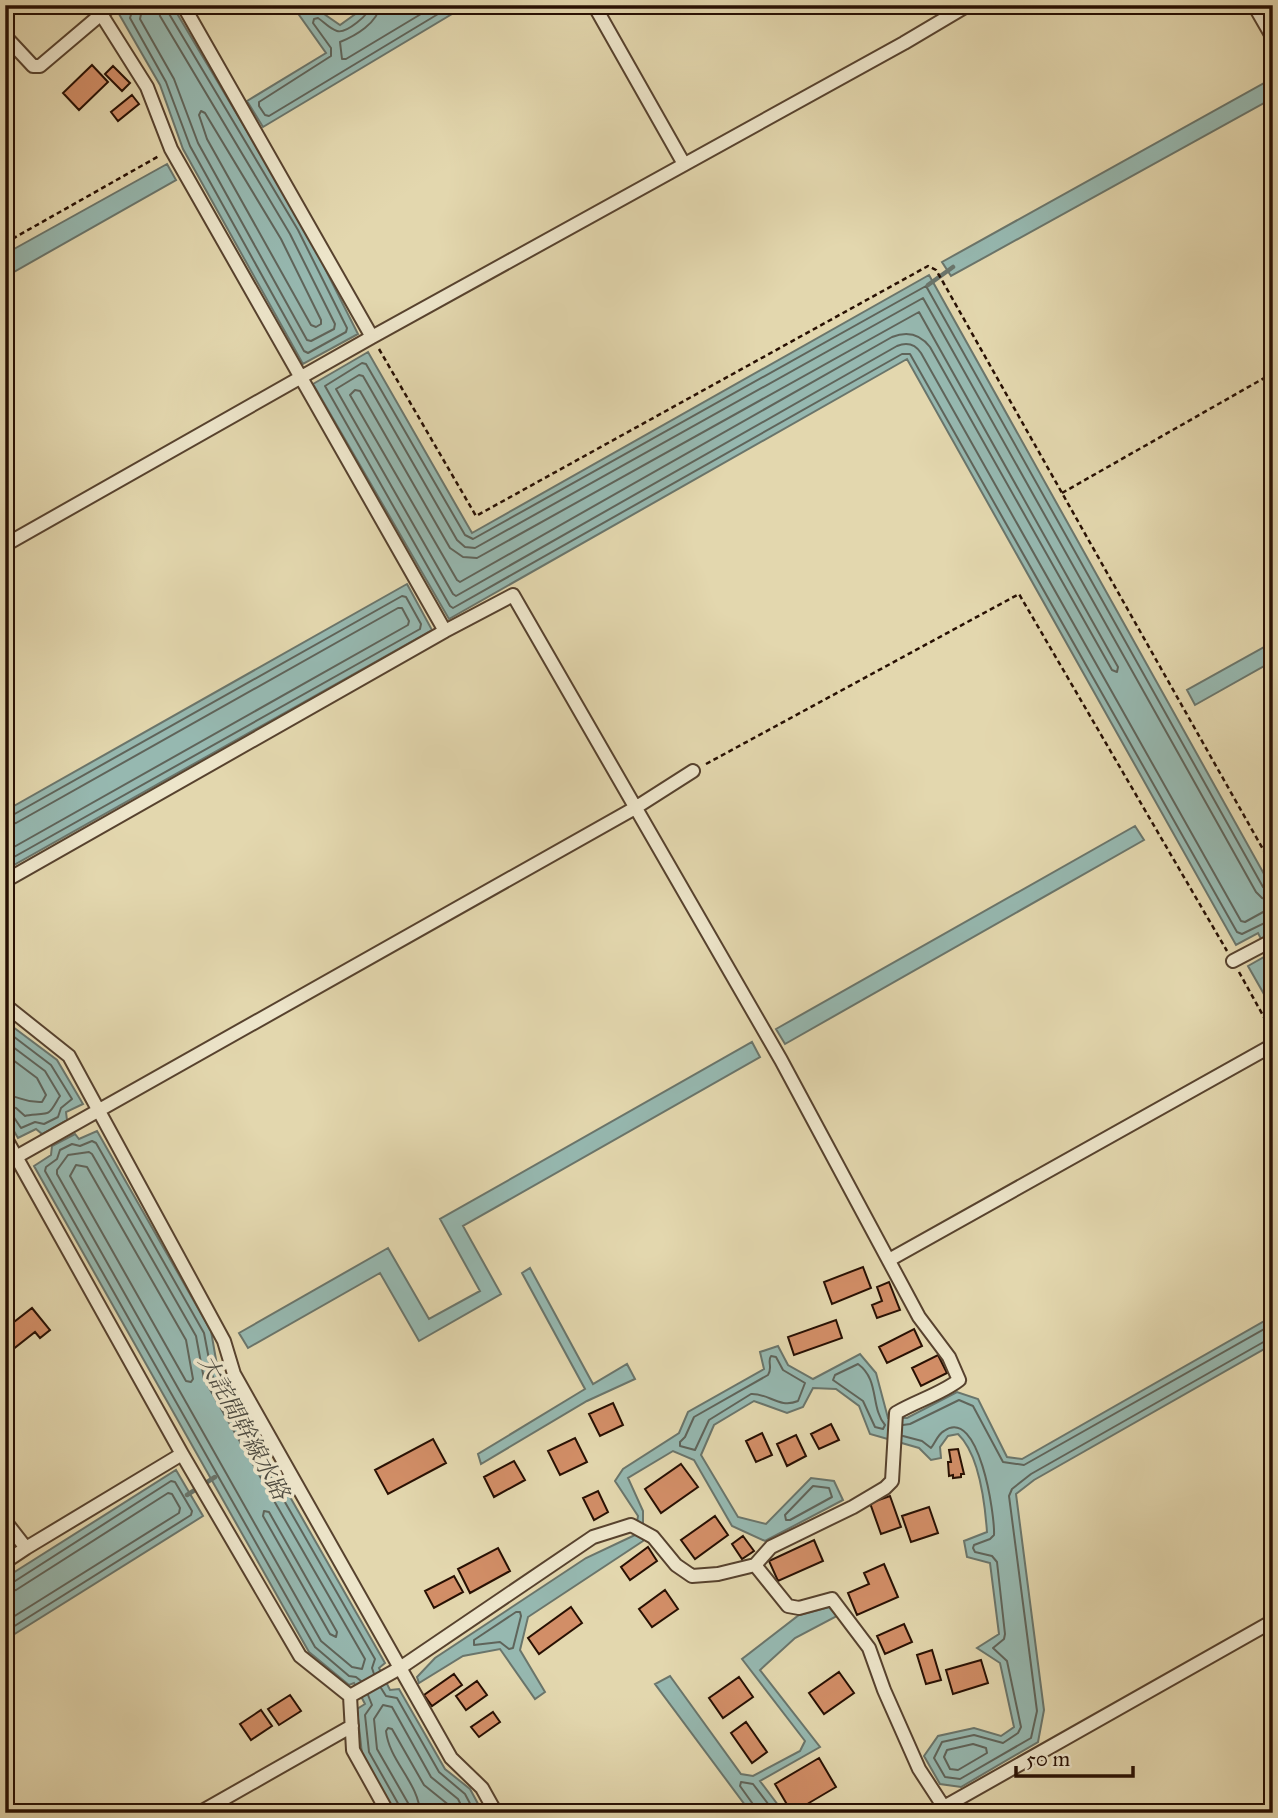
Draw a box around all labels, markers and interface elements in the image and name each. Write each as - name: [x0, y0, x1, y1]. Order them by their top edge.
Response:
- water label: 大詫間幹線水路: [193, 1350, 296, 1506]
- scale bar: [1016, 1734, 1133, 1778]
- text: 50 m: [1026, 1746, 1071, 1772]

